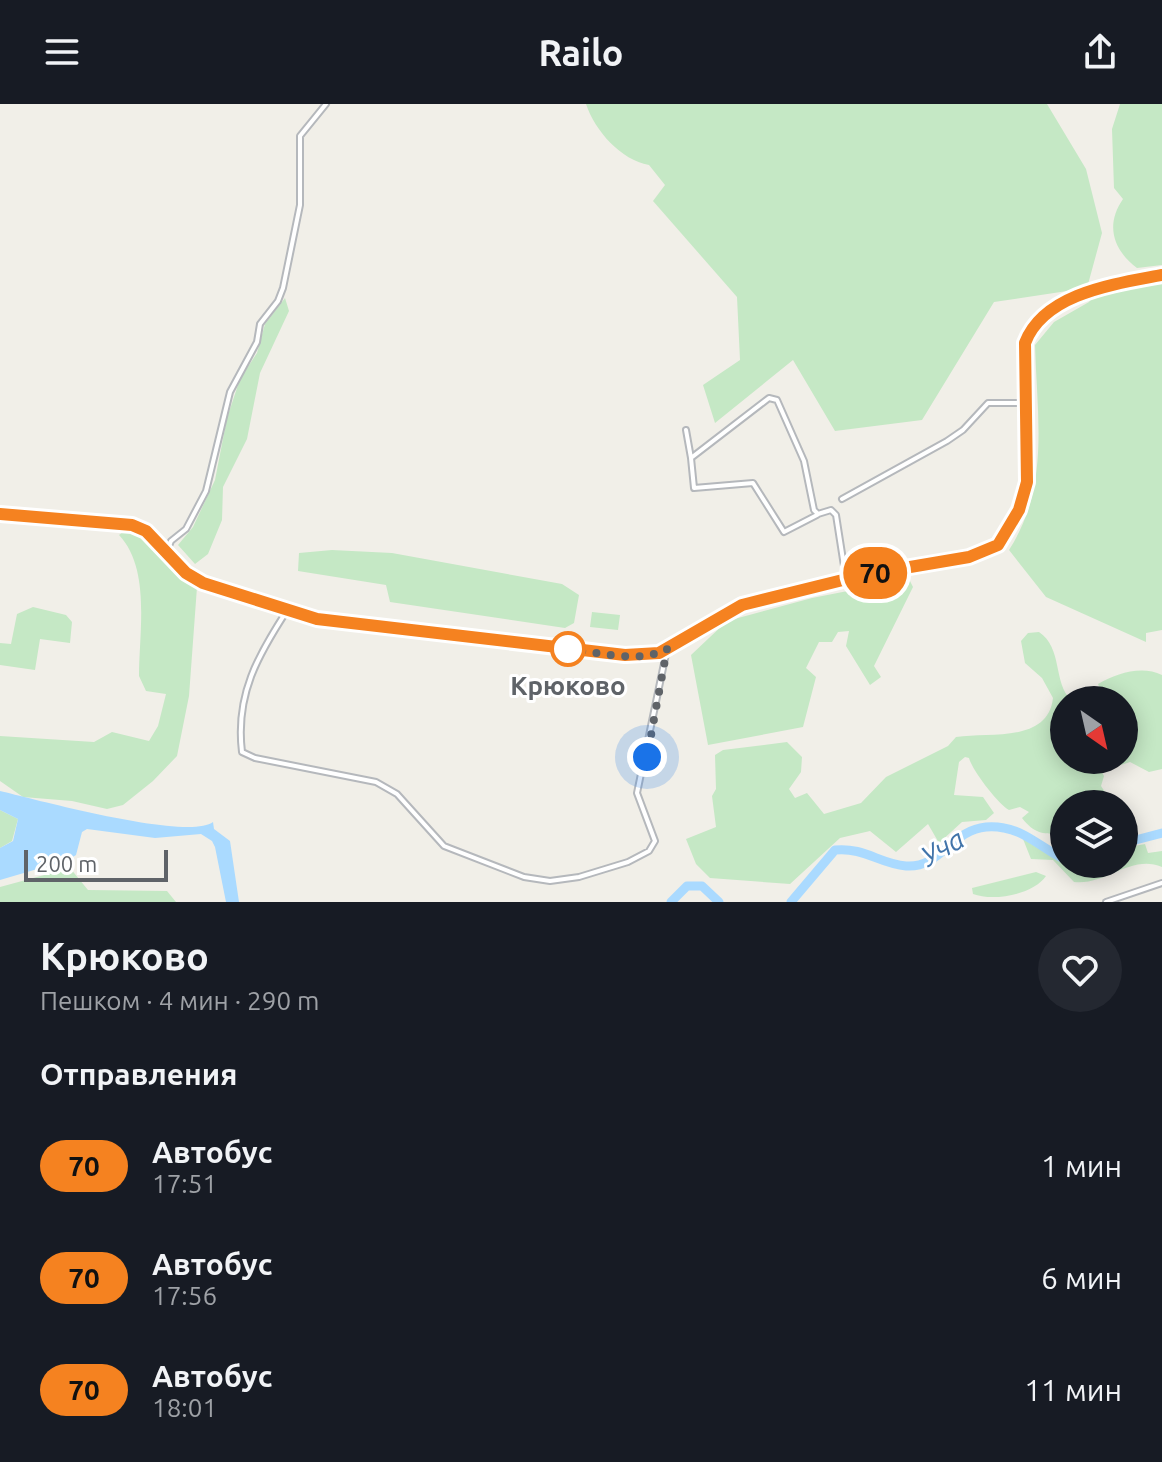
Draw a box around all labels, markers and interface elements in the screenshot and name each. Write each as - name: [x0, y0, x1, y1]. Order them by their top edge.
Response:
- icon: menu: [40, 30, 84, 74]
- icon: share: [1078, 30, 1122, 74]
- text: Railo: [538, 32, 624, 73]
- line badge: 70: [839, 547, 911, 599]
- text: 70: [859, 557, 891, 588]
- marker: Крюково: [551, 632, 585, 666]
- place label: Крюково: [510, 671, 626, 700]
- north arrow: [1050, 686, 1138, 774]
- map controls: [1050, 686, 1138, 878]
- your location: [627, 737, 667, 777]
- button: layers: [1050, 790, 1138, 878]
- water label: Уча: [914, 822, 969, 872]
- scale bar: [24, 846, 168, 882]
- text: 200 m: [36, 851, 97, 876]
- button: heart: [1038, 928, 1122, 1012]
- text: Крюково: [40, 935, 209, 977]
- text: Пешком · 4 мин · 290 m: [40, 986, 319, 1015]
- text: Отправления: [40, 1057, 237, 1091]
- text: Автобус: [152, 1135, 272, 1169]
- text: 1 мин: [1041, 1149, 1122, 1183]
- text: 70: [68, 1150, 100, 1181]
- text: 17:51: [152, 1169, 217, 1198]
- text: Автобус: [152, 1247, 272, 1281]
- text: 6 мин: [1041, 1261, 1122, 1295]
- text: 70: [68, 1262, 100, 1293]
- text: 17:56: [152, 1281, 217, 1310]
- text: Автобус: [152, 1359, 272, 1393]
- text: 11 мин: [1024, 1373, 1122, 1407]
- text: 70: [68, 1374, 100, 1405]
- text: 18:01: [152, 1393, 217, 1422]

